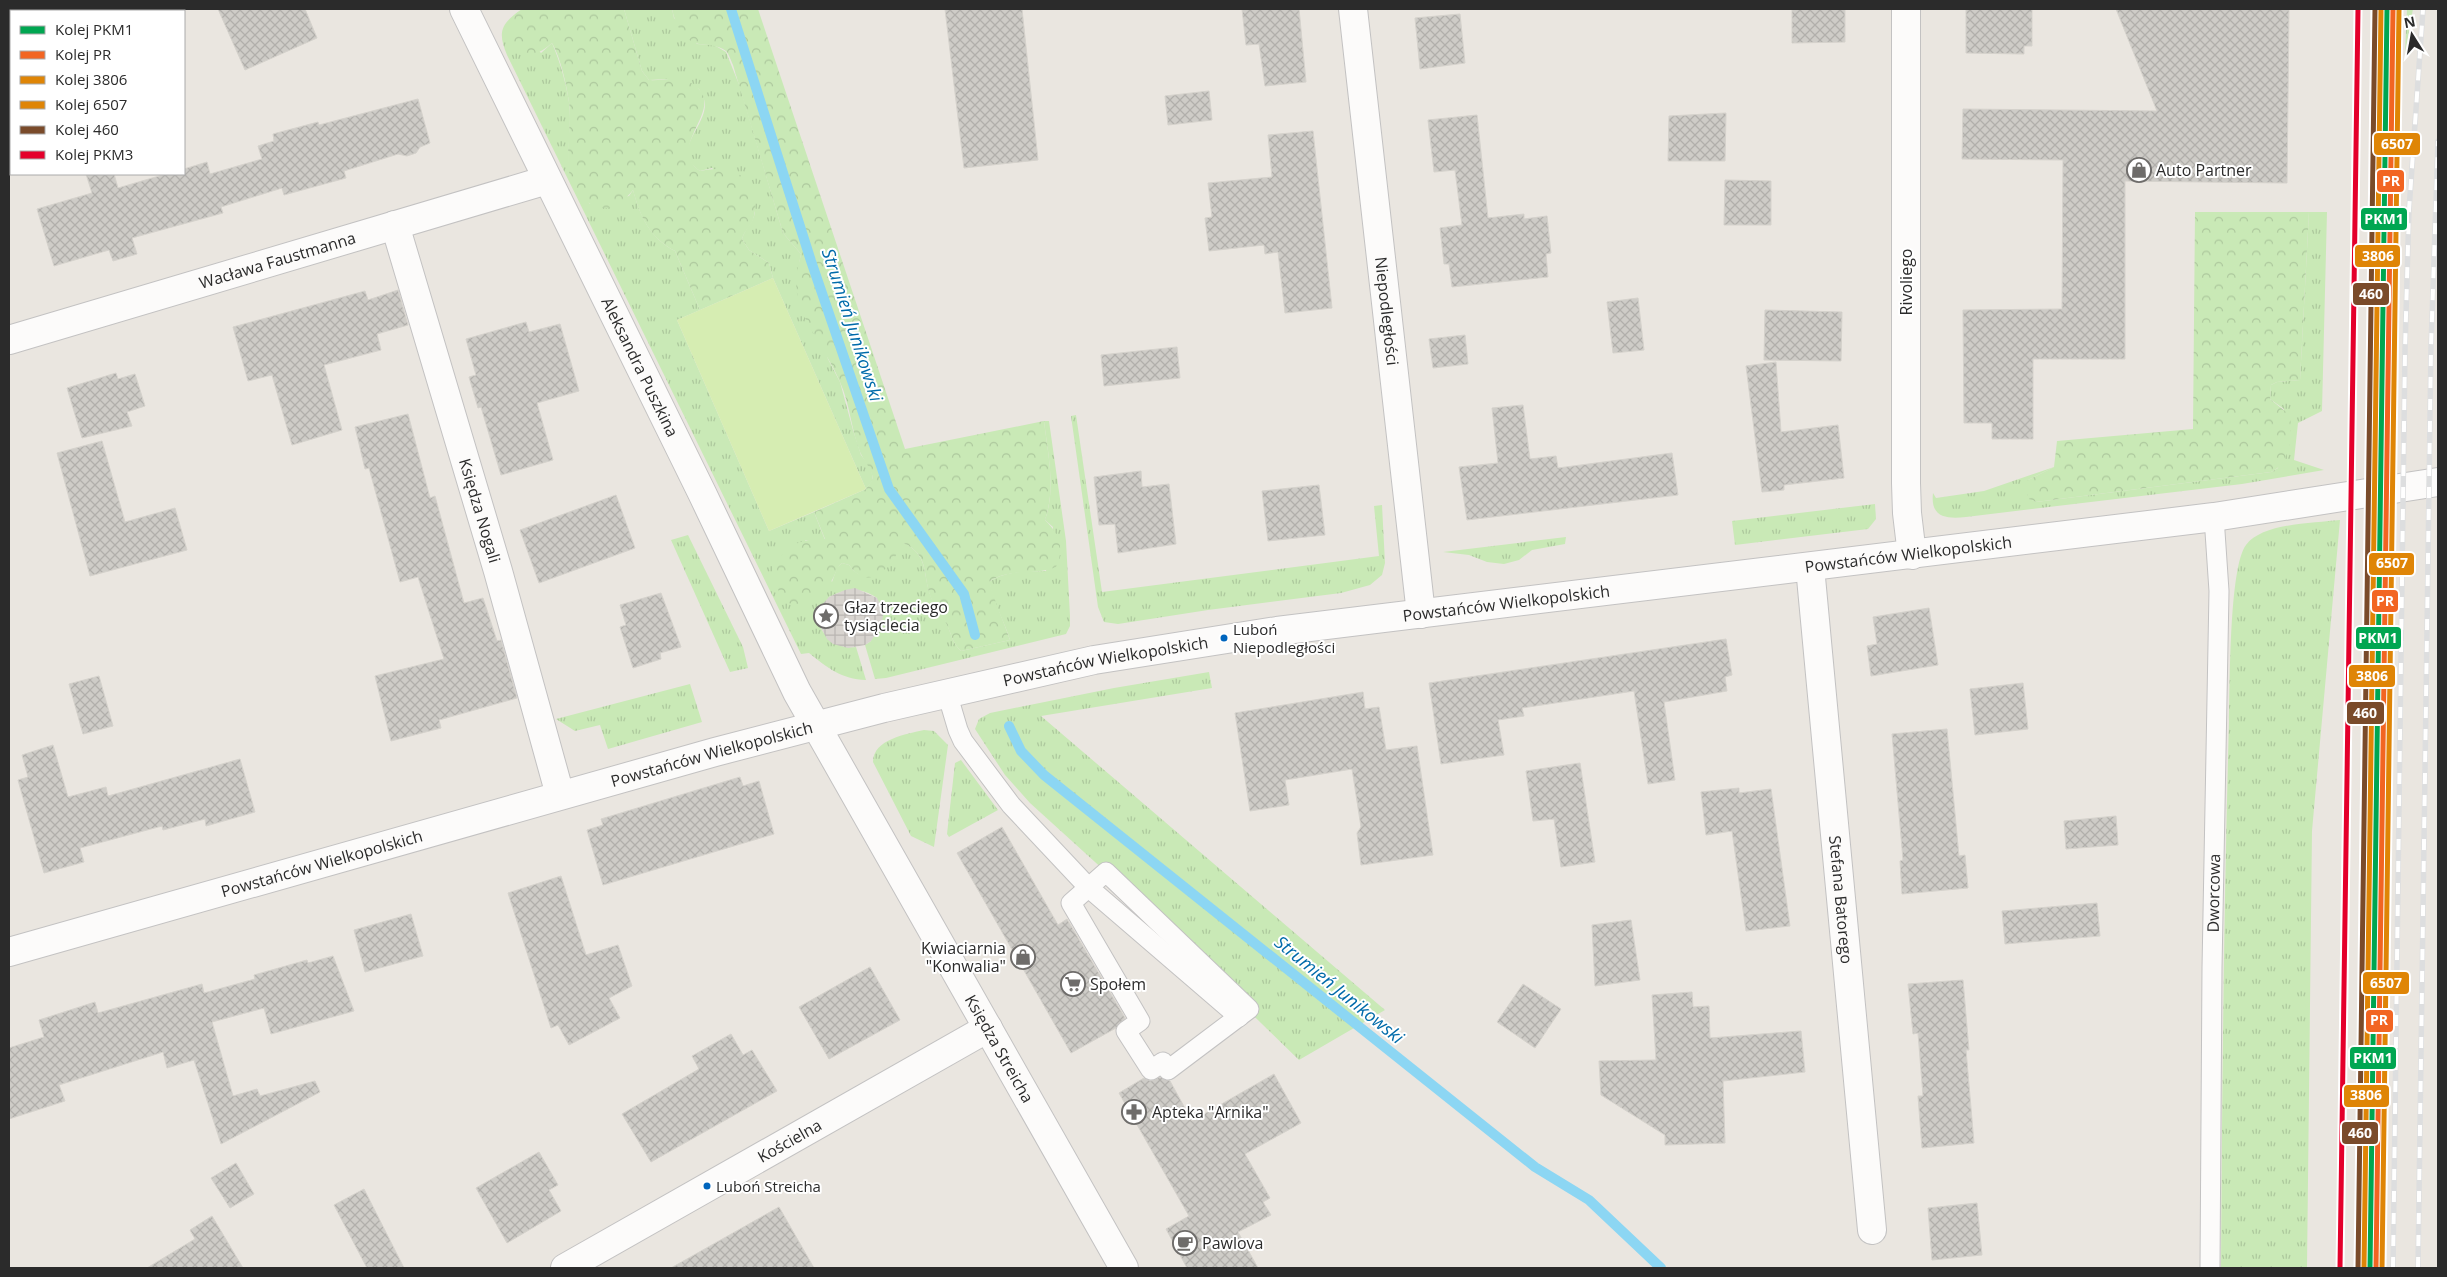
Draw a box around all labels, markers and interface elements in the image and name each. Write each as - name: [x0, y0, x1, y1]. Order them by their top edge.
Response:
- legend: [10, 10, 185, 175]
- north arrow: [2387, 10, 2437, 60]
- text: N: [2402, 11, 2417, 32]
- text: Kolej PKM1: [55, 19, 133, 39]
- text: Kolej PR: [55, 44, 112, 64]
- text: Kolej 3806: [55, 69, 127, 89]
- text: Kolej 6507: [55, 94, 127, 114]
- text: Kolej 460: [55, 119, 119, 139]
- line badge: 6507: [2373, 132, 2421, 156]
- text: 6507: [2381, 134, 2413, 153]
- text: Kolej PKM3: [55, 144, 133, 164]
- shop icon: Auto Partner: [2126, 157, 2152, 183]
- place label: Auto Partner: [2156, 159, 2252, 181]
- line badge: PR: [2376, 169, 2405, 193]
- text: PR: [2382, 171, 2401, 190]
- line badge: PKM1: [2360, 207, 2408, 231]
- text: PKM1: [2364, 209, 2404, 228]
- street label: Wacława Faustmanna: [196, 227, 358, 294]
- line badge: 3806: [2354, 244, 2401, 268]
- water label: Strumień Junikowski: [817, 245, 889, 405]
- text: 3806: [2362, 246, 2394, 265]
- street label: Rivoliego: [1895, 249, 1917, 315]
- street label: Niepodległości: [1370, 256, 1404, 367]
- line badge: 460: [2352, 282, 2390, 306]
- text: 460: [2359, 284, 2383, 303]
- street label: Aleksandra Puszkina: [596, 294, 684, 441]
- street label: Księdza Nogali: [454, 456, 506, 566]
- street label: Powstańców Wielkopolskich: [1803, 531, 2013, 578]
- line badge: 6507: [2368, 552, 2415, 576]
- text: 6507: [2376, 553, 2408, 572]
- street label: Powstańców Wielkopolskich: [1401, 580, 1611, 627]
- line badge: PR: [2371, 589, 2399, 613]
- text: PR: [2376, 591, 2395, 610]
- place label: Głaz trzeciego tysiąclecia: [844, 596, 948, 636]
- place icon: Głaz trzeciego tysiąclecia: [813, 603, 839, 629]
- place label: Luboń Niepodległości: [1233, 619, 1335, 657]
- line badge: PKM1: [2355, 626, 2402, 650]
- text: PKM1: [2358, 628, 2398, 647]
- street label: Powstańców Wielkopolskich: [1001, 631, 1210, 691]
- marker: Luboń Niepodległości: [1219, 633, 1229, 643]
- line badge: 3806: [2348, 664, 2396, 688]
- text: 3806: [2356, 666, 2388, 685]
- line badge: 460: [2346, 701, 2385, 725]
- text: 460: [2353, 703, 2377, 722]
- street label: Powstańców Wielkopolskich: [608, 716, 815, 792]
- street label: Powstańców Wielkopolskich: [218, 824, 425, 902]
- street label: Stefana Batorego: [1824, 834, 1858, 965]
- street label: Dworcowa: [2202, 853, 2225, 933]
- water label: Strumień Junikowski: [1270, 930, 1410, 1049]
- place label: Kwiaciarnia "Konwalia": [921, 937, 1006, 977]
- shop icon: Kwiaciarnia "Konwalia": [1010, 944, 1036, 970]
- supermarket icon: Społem: [1060, 971, 1086, 997]
- line badge: 6507: [2362, 971, 2410, 995]
- place label: Społem: [1090, 973, 1146, 995]
- text: 6507: [2370, 973, 2402, 992]
- street label: Księdza Streicha: [960, 991, 1039, 1107]
- line badge: PR: [2365, 1009, 2394, 1033]
- text: PR: [2370, 1010, 2389, 1029]
- line badge: PKM1: [2349, 1046, 2397, 1070]
- text: PKM1: [2353, 1048, 2393, 1067]
- line badge: 3806: [2343, 1084, 2390, 1108]
- text: 3806: [2350, 1085, 2382, 1104]
- pharmacy icon: Apteka "Arnika": [1121, 1099, 1147, 1125]
- place label: Apteka "Arnika": [1152, 1101, 1269, 1123]
- street label: Kościelna: [753, 1114, 825, 1168]
- line badge: 460: [2341, 1121, 2379, 1145]
- text: 460: [2348, 1123, 2372, 1142]
- place label: Luboń Streicha: [716, 1176, 821, 1196]
- marker: Luboń Streicha: [702, 1181, 712, 1191]
- cafe icon: Pawlova: [1172, 1230, 1198, 1256]
- place label: Pawlova: [1202, 1232, 1263, 1254]

